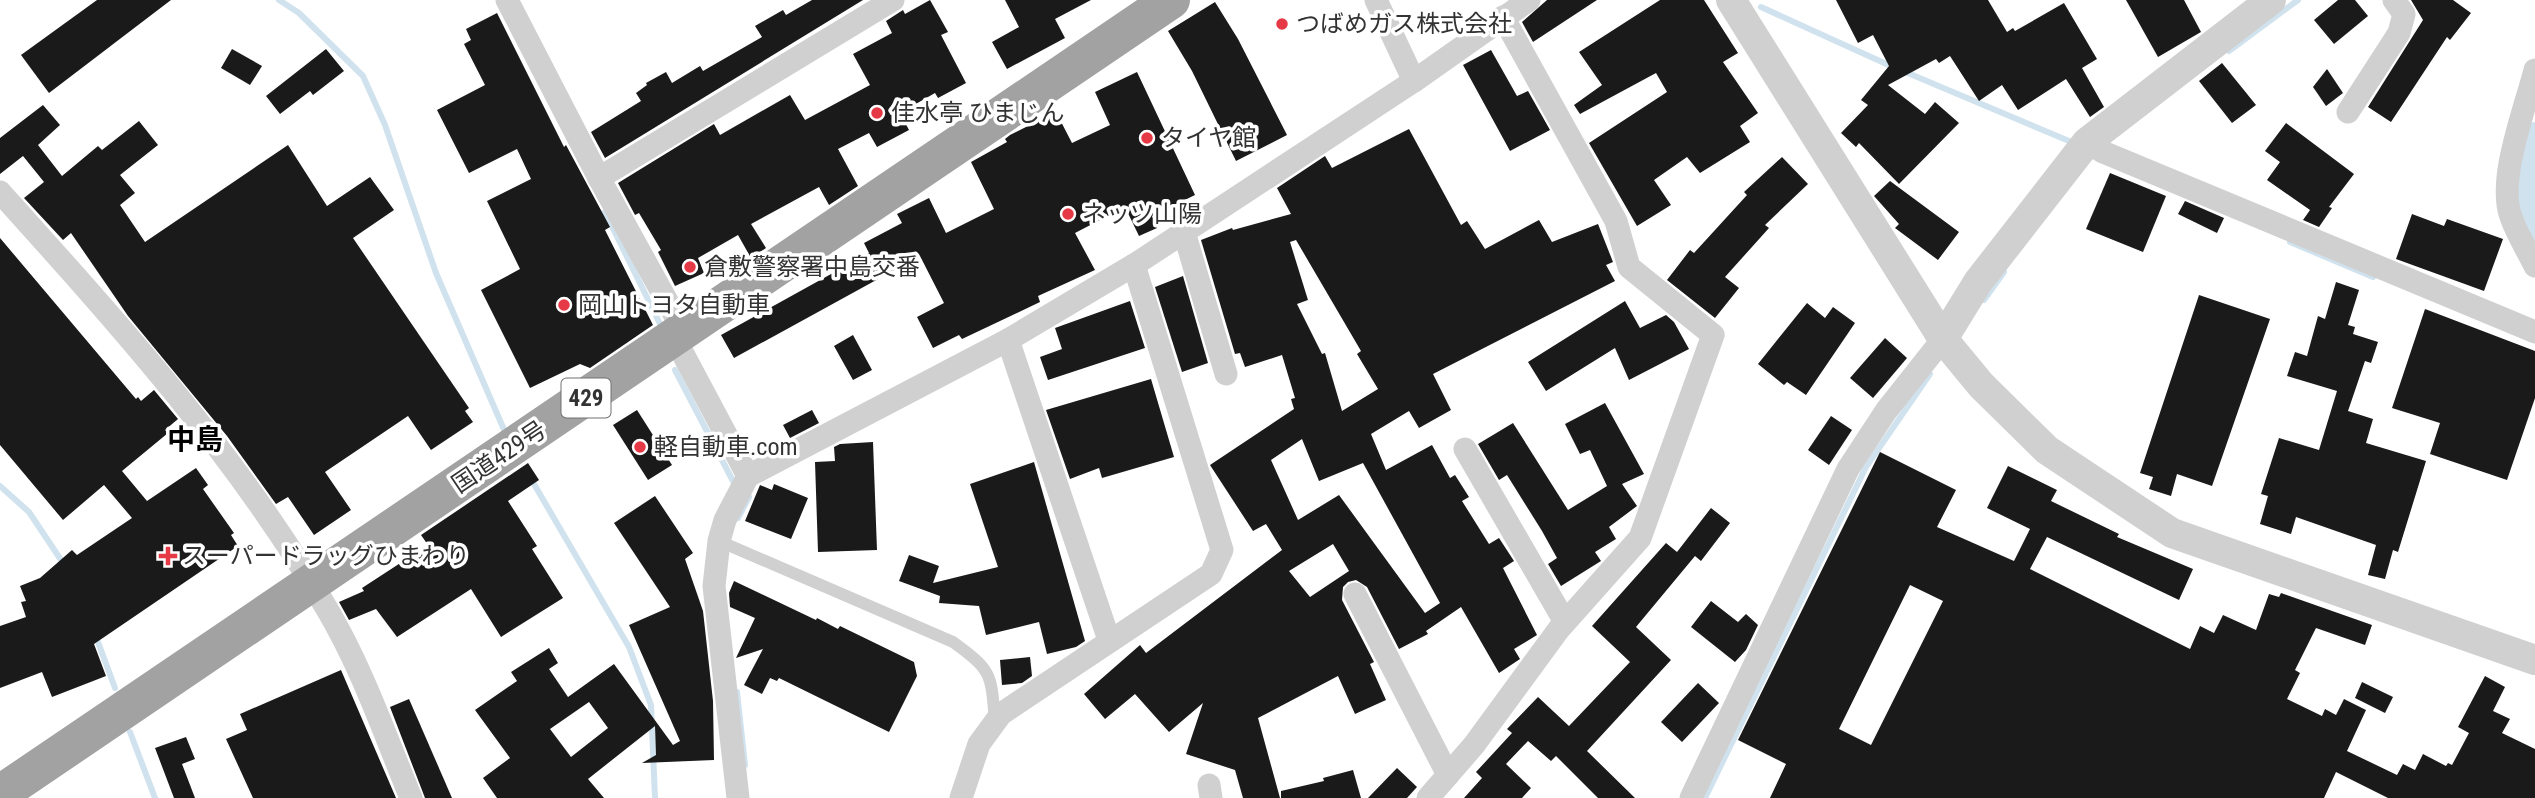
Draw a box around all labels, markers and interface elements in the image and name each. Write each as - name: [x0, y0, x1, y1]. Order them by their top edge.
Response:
- place label: つばめガス株式会社: [1296, 10, 1512, 38]
- marker: つばめガス株式会社: [1274, 16, 1290, 32]
- place label: 佳水亭 ひまじん: [891, 99, 1065, 127]
- marker: 佳水亭 ひまじん: [869, 105, 885, 121]
- place label: タイヤ館: [1161, 124, 1256, 152]
- marker: タイヤ館: [1139, 130, 1155, 146]
- place label: ネッツ山陽: [1082, 200, 1202, 228]
- marker: ネッツ山陽: [1060, 206, 1076, 222]
- place label: 倉敷警察署中島交番: [704, 253, 920, 281]
- marker: 倉敷警察署中島交番: [682, 259, 698, 275]
- place label: 岡山トヨタ自動車: [578, 291, 770, 319]
- marker: 岡山トヨタ自動車: [556, 297, 572, 313]
- road number: 429: [562, 378, 610, 418]
- street label: 国道429号: [447, 415, 551, 499]
- district label: 中島: [167, 423, 223, 456]
- place label: 軽自動車.com: [654, 433, 798, 461]
- marker: 軽自動車.com: [632, 439, 648, 455]
- place label: スーパードラッグひまわり: [182, 542, 470, 570]
- marker: スーパードラッグひまわり: [160, 548, 176, 564]

